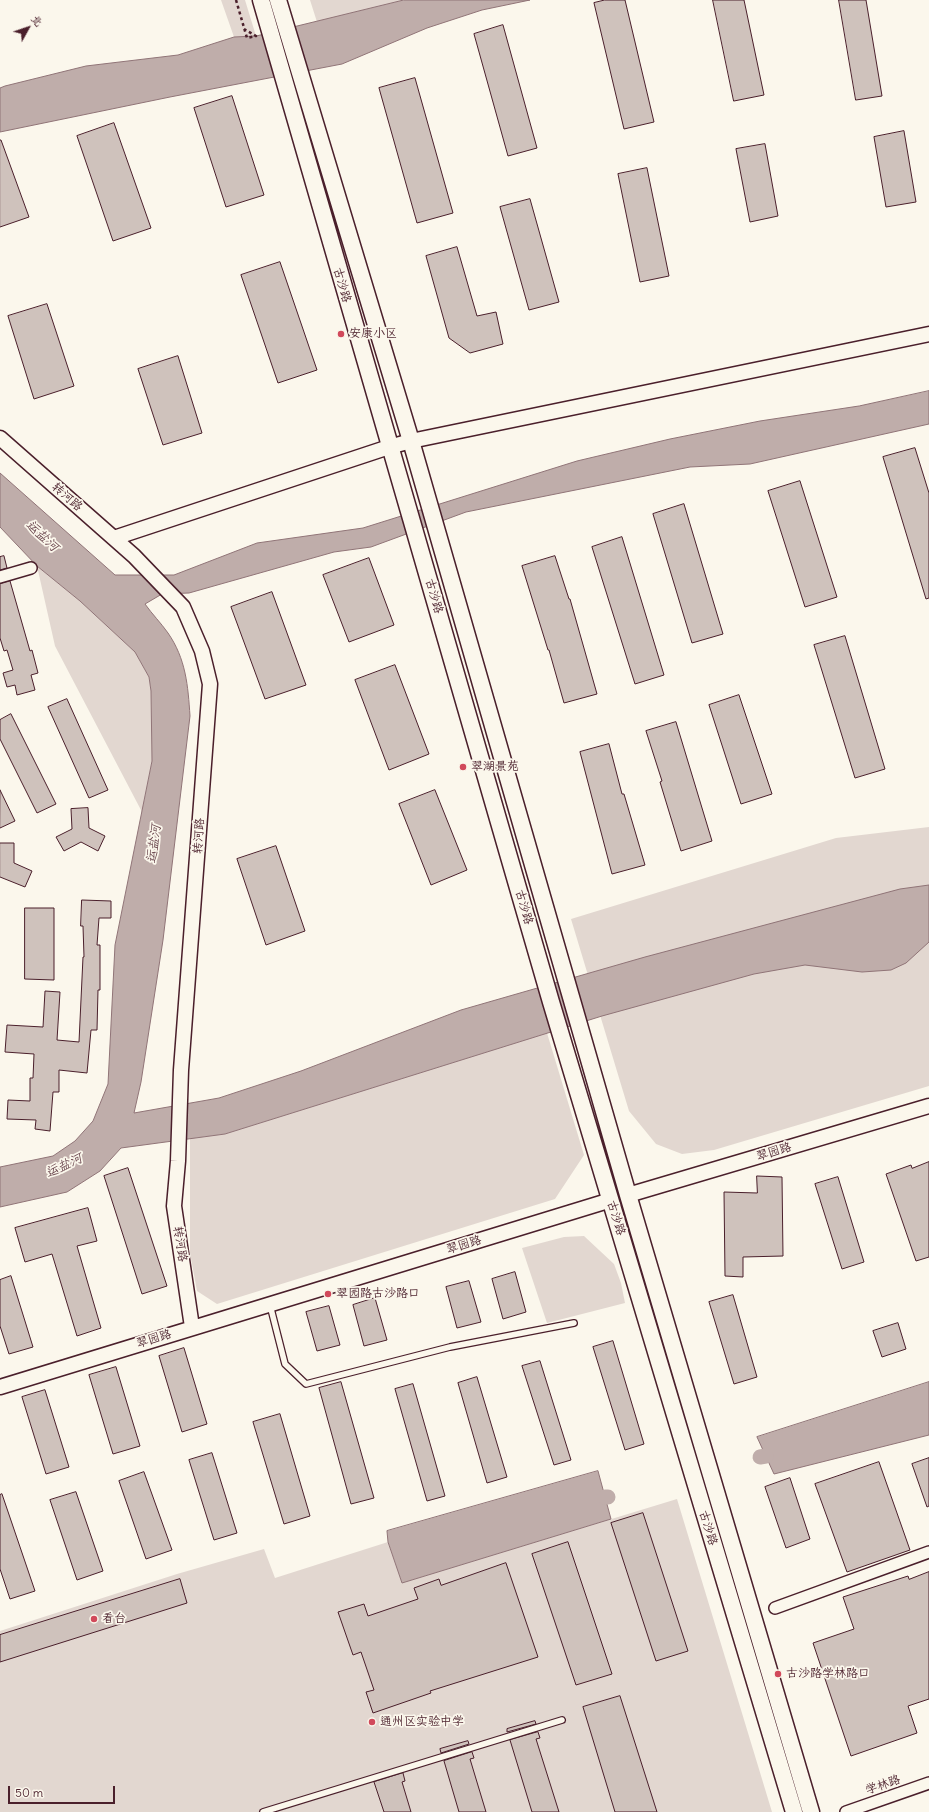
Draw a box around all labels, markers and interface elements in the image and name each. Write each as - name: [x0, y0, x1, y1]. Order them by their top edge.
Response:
- north arrow: [8, 8, 48, 48]
- text: 北: [28, 12, 46, 29]
- street label: 古沙路: [330, 266, 354, 304]
- place label: 安康小区: [349, 327, 397, 341]
- marker: 安康小区: [336, 329, 346, 339]
- street label: 转河路: [49, 480, 85, 514]
- water label: 运盐河: [22, 517, 62, 555]
- street label: 古沙路: [422, 577, 446, 615]
- place label: 翠湖景苑: [471, 760, 519, 774]
- marker: 翠湖景苑: [458, 762, 468, 772]
- street label: 转河路: [191, 818, 207, 854]
- water label: 运盐河: [144, 824, 164, 864]
- street label: 古沙路: [512, 888, 536, 926]
- street label: 翠园路: [755, 1140, 793, 1164]
- water label: 运盐河: [43, 1151, 85, 1181]
- street label: 古沙路: [604, 1199, 628, 1237]
- street label: 转河路: [170, 1225, 190, 1263]
- street label: 翠园路: [445, 1233, 483, 1257]
- place label: 翠园路古沙路口: [336, 1287, 420, 1301]
- marker: 翠园路古沙路口: [323, 1289, 333, 1299]
- street label: 翠园路: [135, 1327, 173, 1351]
- street label: 古沙路: [696, 1509, 720, 1547]
- place label: 看台: [102, 1612, 126, 1626]
- marker: 看台: [89, 1614, 99, 1624]
- place label: 古沙路学林路口: [786, 1667, 870, 1681]
- marker: 古沙路学林路口: [773, 1669, 783, 1679]
- place label: 通州区实验中学: [380, 1715, 464, 1729]
- marker: 通州区实验中学: [367, 1717, 377, 1727]
- street label: 学林路: [864, 1772, 902, 1798]
- scale bar: [10, 1778, 117, 1804]
- text: 50 m: [15, 1785, 43, 1800]

